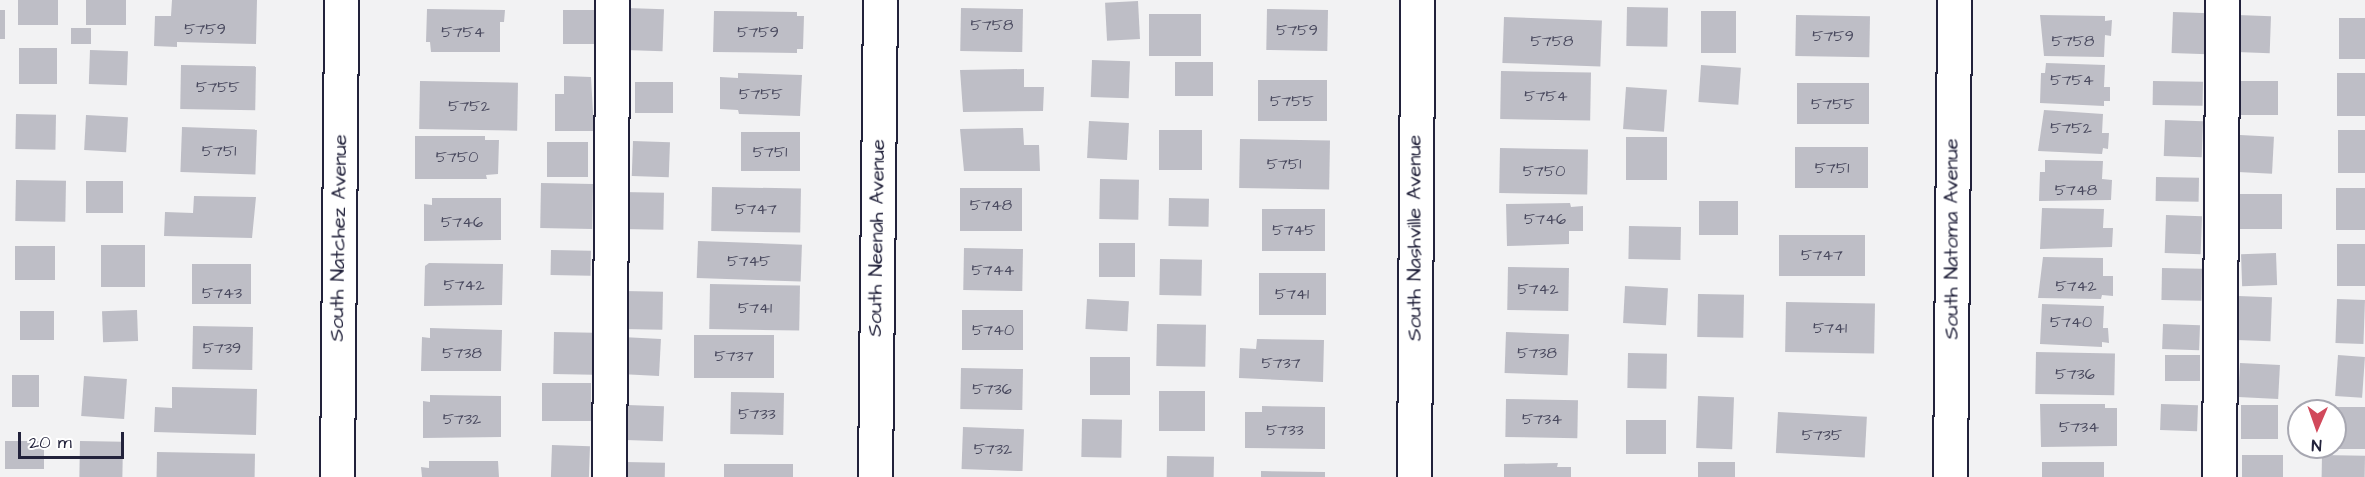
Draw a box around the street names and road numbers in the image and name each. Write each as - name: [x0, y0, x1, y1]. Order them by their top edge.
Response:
- street label: South Natchez Avenue: [325, 134, 353, 342]
- street label: South Nashville Avenue: [1403, 135, 1427, 341]
- street label: South Natoma Avenue: [1940, 138, 1964, 340]
- street label: South Neenah Avenue: [863, 139, 891, 337]

